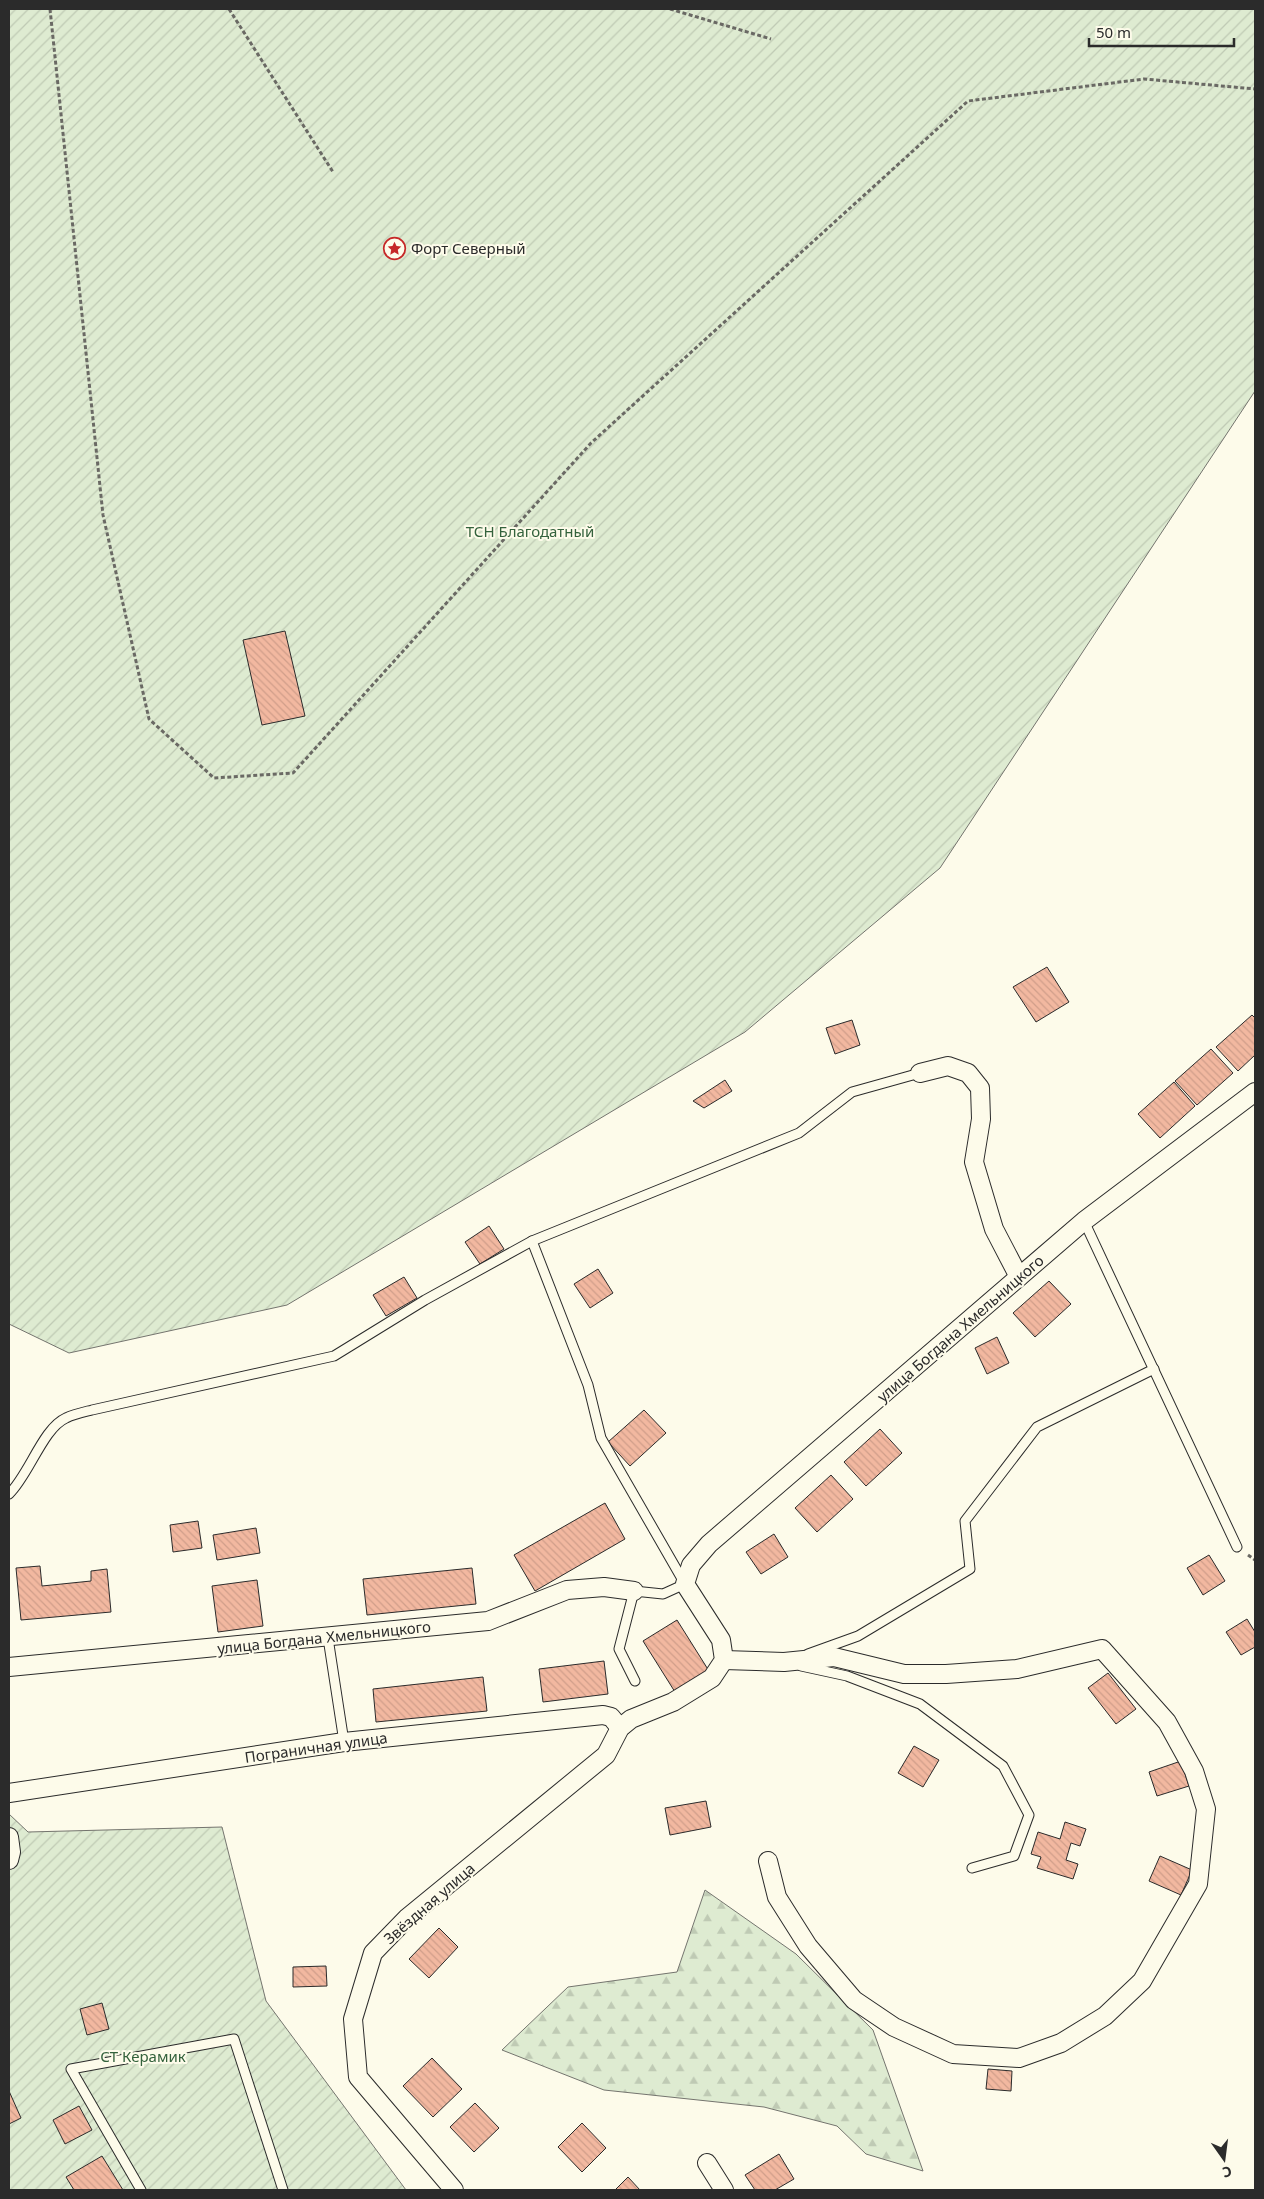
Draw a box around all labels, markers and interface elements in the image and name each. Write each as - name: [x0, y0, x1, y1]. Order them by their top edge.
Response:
- scale bar: [1089, 15, 1234, 47]
- text: 50 m: [1096, 22, 1131, 42]
- place icon: Форт Северный: [383, 236, 407, 260]
- place label: Форт Северный: [411, 238, 526, 258]
- park label: ТСН Благодатный: [466, 521, 594, 541]
- street label: улица Богдана Хмельницкого: [872, 1250, 1048, 1406]
- street label: улица Богдана Хмельницкого: [216, 1616, 432, 1658]
- street label: Пограничная улица: [243, 1727, 389, 1767]
- street label: Звёздная улица: [379, 1858, 479, 1948]
- park label: СТ Керамик: [100, 2046, 186, 2066]
- north arrow: [1199, 2134, 1249, 2184]
- text: С: [1221, 2162, 1234, 2182]

